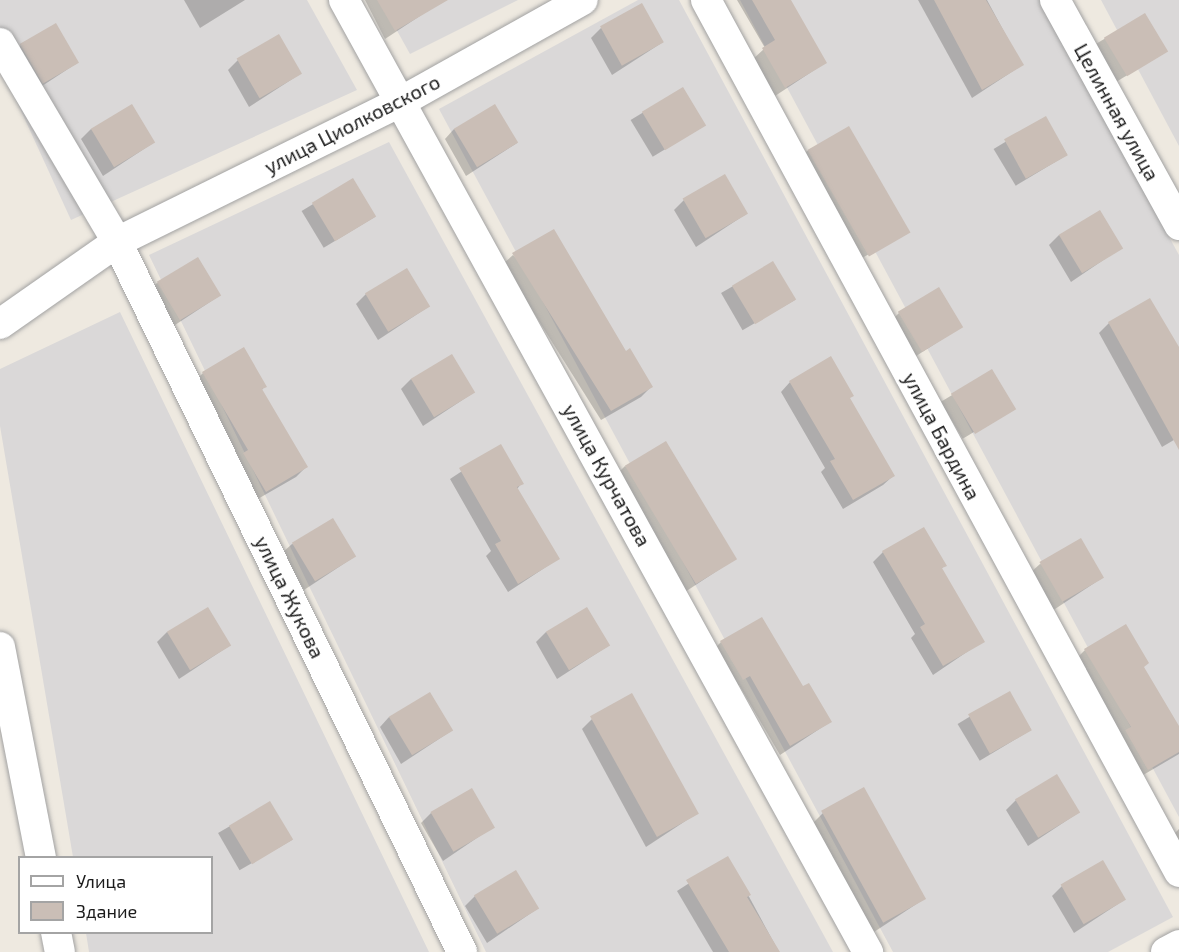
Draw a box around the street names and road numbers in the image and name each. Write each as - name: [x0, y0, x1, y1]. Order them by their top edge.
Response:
- street label: Целинная улица: [1069, 39, 1165, 185]
- street label: улица Циолковского: [260, 69, 444, 179]
- street label: улица Бардина: [898, 368, 986, 504]
- street label: улица Курчатова: [558, 400, 656, 550]
- street label: улица Жукова: [250, 532, 330, 662]

